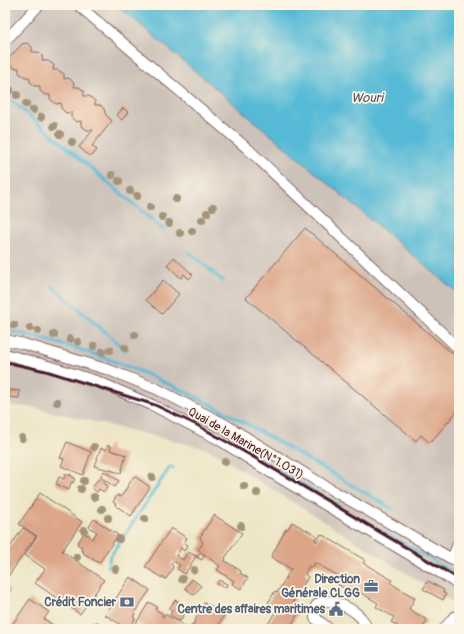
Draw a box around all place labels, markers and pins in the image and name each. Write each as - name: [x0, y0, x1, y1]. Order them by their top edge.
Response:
- place label: Direction Générale CLGG: [281, 572, 360, 601]
- office icon: Direction Générale CLGG: [363, 578, 379, 594]
- bank icon: Crédit Foncier: [119, 594, 135, 610]
- place label: Crédit Foncier: [44, 595, 117, 610]
- public building icon: Centre des affaires maritimes: [328, 601, 344, 617]
- place label: Centre des affaires maritimes: [178, 602, 326, 617]

